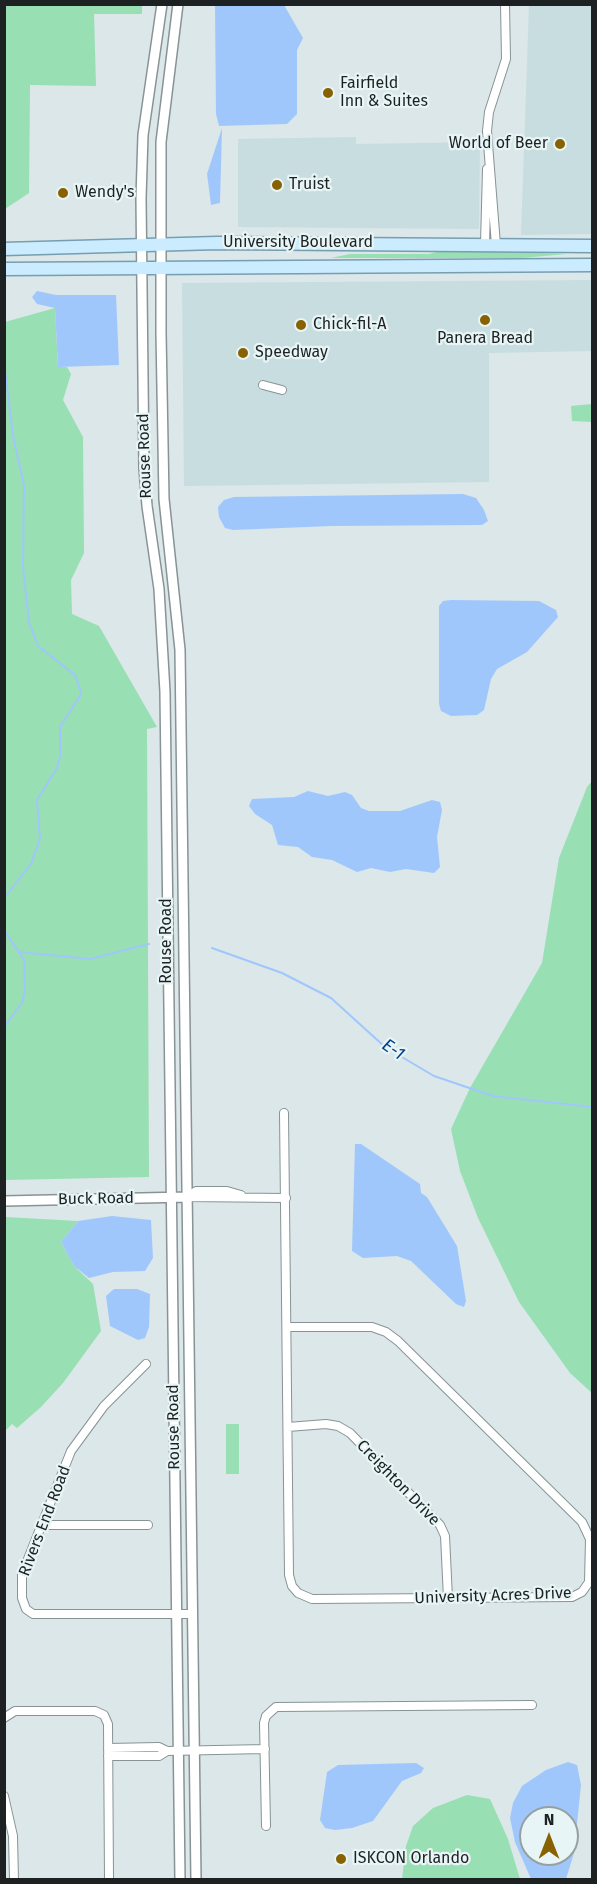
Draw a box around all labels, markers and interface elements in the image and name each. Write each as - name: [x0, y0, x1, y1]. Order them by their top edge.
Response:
- place label: Fairfield Inn & Suites: [340, 74, 428, 112]
- marker: Fairfield Inn & Suites: [321, 86, 335, 100]
- place label: World of Beer: [449, 134, 548, 154]
- marker: World of Beer: [553, 137, 567, 151]
- place label: Truist: [289, 175, 330, 195]
- marker: Truist: [270, 178, 284, 192]
- place label: Wendy's: [75, 183, 134, 203]
- marker: Wendy's: [56, 186, 70, 200]
- street label: University Boulevard: [223, 233, 373, 253]
- marker: Panera Bread: [478, 313, 492, 327]
- place label: Chick-fil-A: [313, 315, 386, 335]
- marker: Chick-fil-A: [294, 318, 308, 332]
- place label: Panera Bread: [437, 329, 533, 349]
- place label: Speedway: [255, 343, 328, 363]
- marker: Speedway: [236, 346, 250, 360]
- street label: Rouse Road: [134, 413, 156, 499]
- street label: Rouse Road: [157, 898, 177, 984]
- water label: E-1: [378, 1035, 408, 1065]
- street label: Buck Road: [58, 1189, 134, 1209]
- street label: Rouse Road: [164, 1384, 184, 1470]
- street label: Creighton Drive: [352, 1436, 444, 1530]
- street label: Rivers End Road: [15, 1463, 75, 1579]
- street label: University Acres Drive: [414, 1584, 572, 1608]
- north arrow: [519, 1806, 579, 1866]
- text: N: [544, 1810, 554, 1829]
- place label: ISKCON Orlando: [353, 1849, 469, 1869]
- marker: ISKCON Orlando: [334, 1852, 348, 1866]

